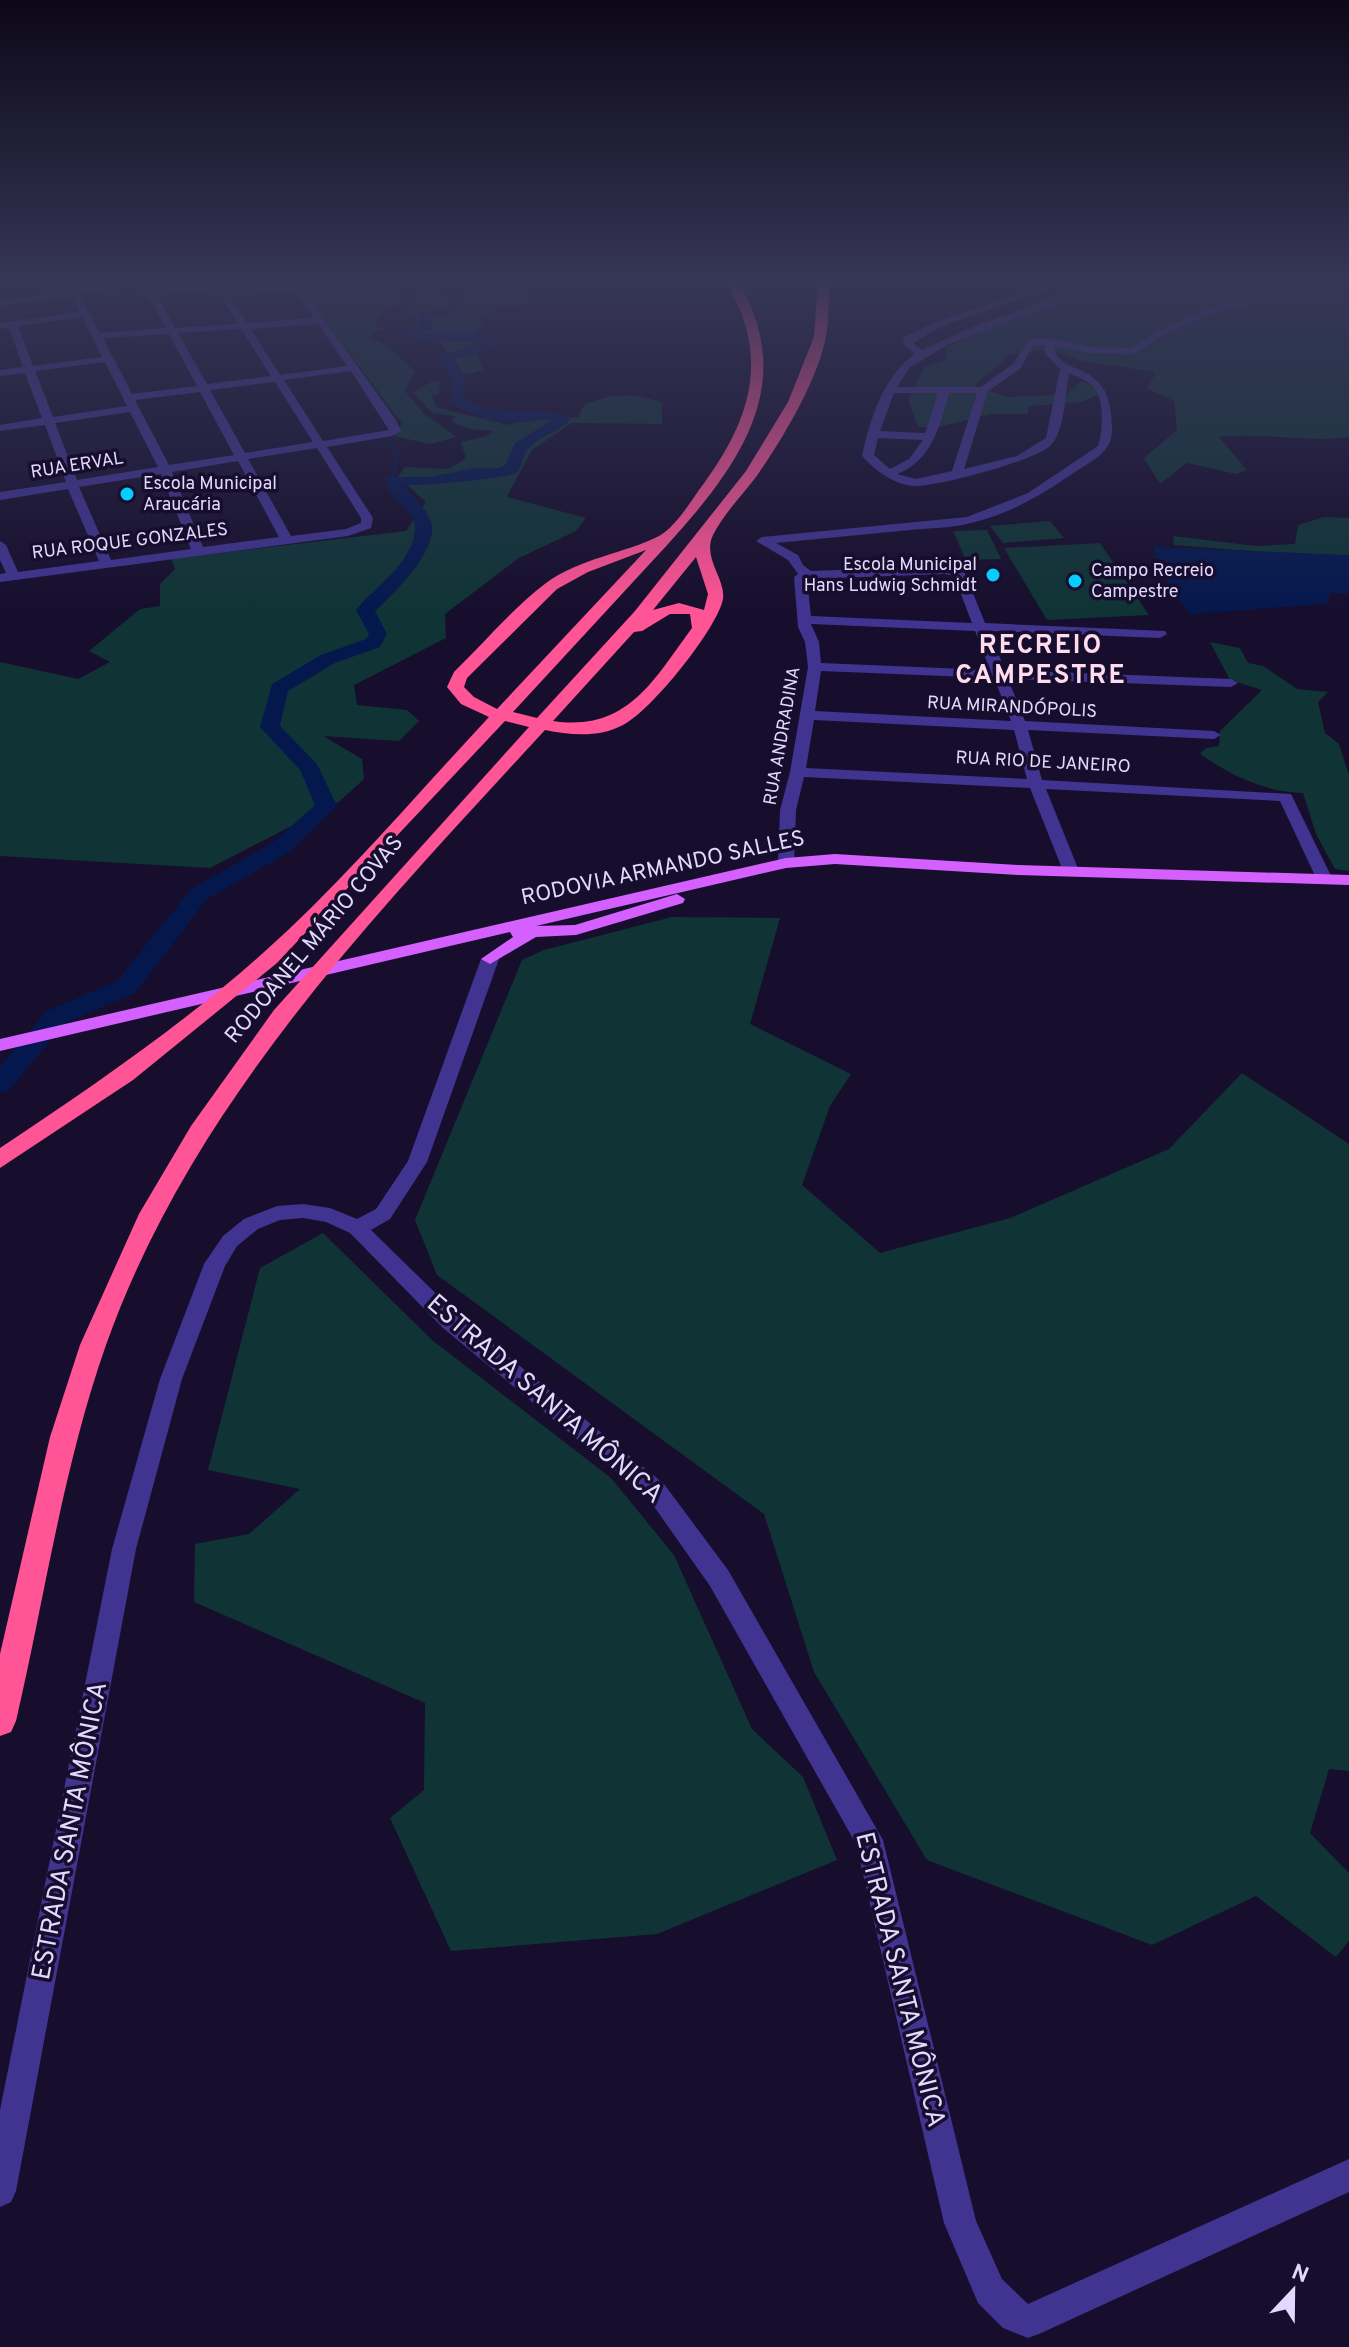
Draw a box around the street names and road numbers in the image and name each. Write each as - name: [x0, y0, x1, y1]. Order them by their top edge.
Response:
- street label: RUA ERVAL: [29, 447, 125, 485]
- street label: RUA ROQUE GONZALES: [31, 519, 229, 565]
- street label: RUA ANDRADINA: [759, 665, 807, 807]
- street label: RUA MIRANDÓPOLIS: [926, 690, 1098, 724]
- street label: RUA RIO DE JANEIRO: [955, 747, 1131, 779]
- street label: RODOVIA ARMANDO SALLES: [519, 826, 807, 912]
- street label: RODOANEL MÁRIO COVAS: [219, 829, 410, 1050]
- street label: ESTRADA SANTA MÔNICA: [419, 1287, 670, 1512]
- street label: ESTRADA SANTA MÔNICA: [24, 1679, 116, 1983]
- street label: ESTRADA SANTA MÔNICA: [846, 1829, 954, 2131]

